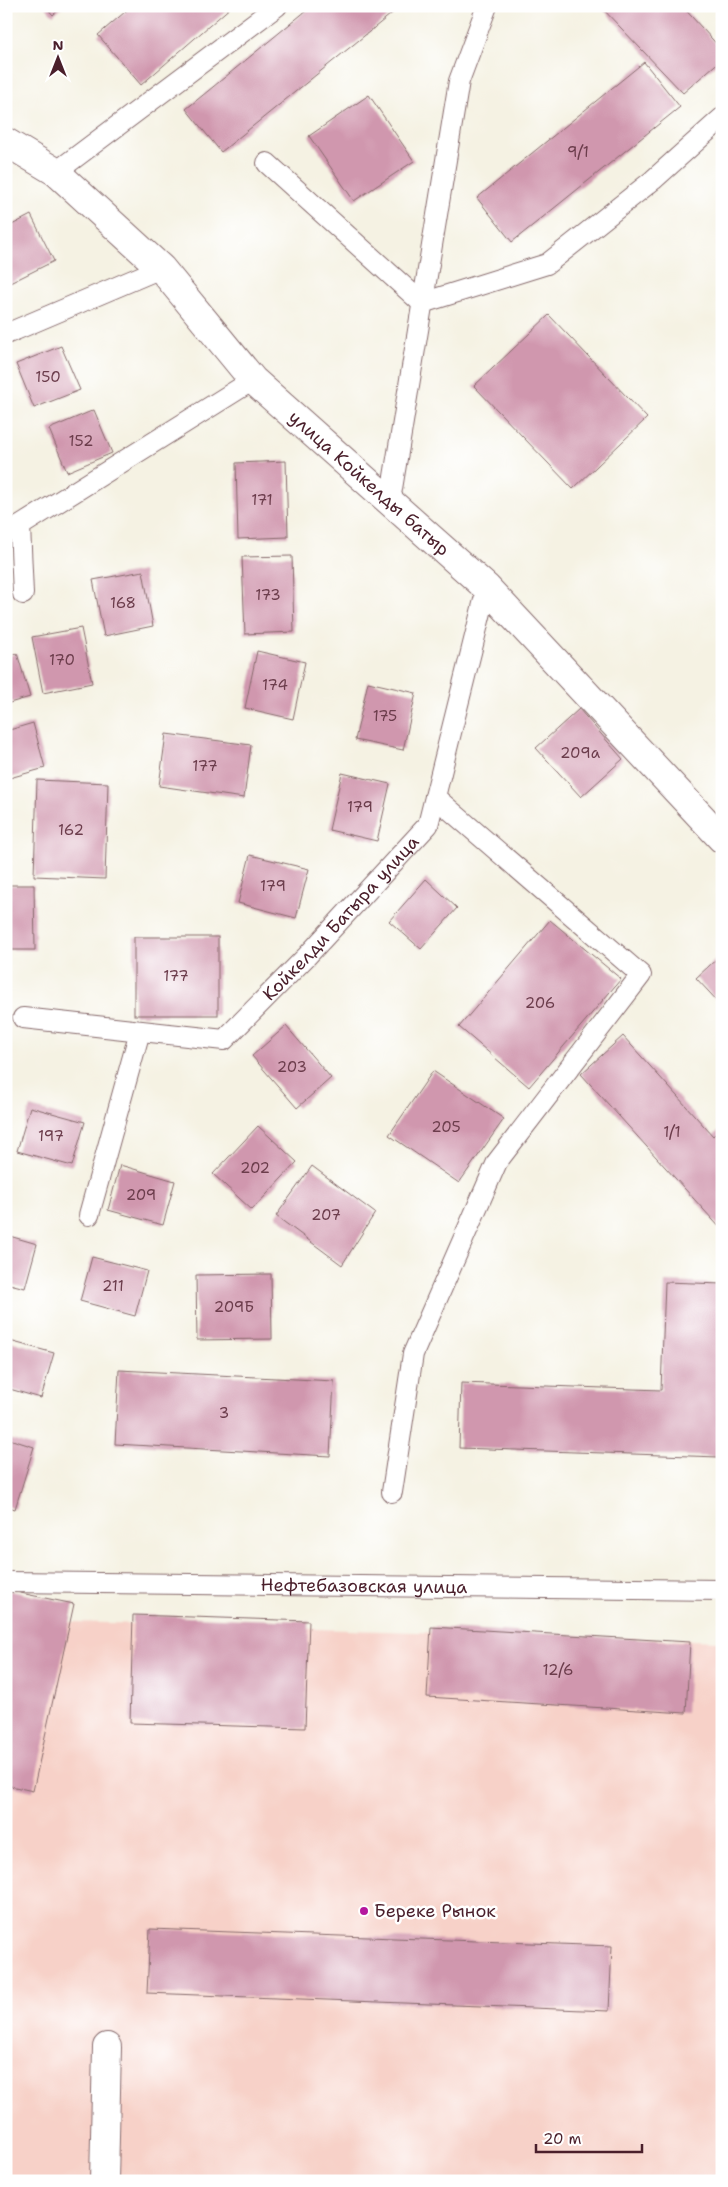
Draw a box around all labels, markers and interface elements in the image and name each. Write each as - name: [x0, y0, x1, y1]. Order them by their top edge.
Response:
- north arrow: [32, 32, 82, 82]
- text: N: [52, 36, 64, 54]
- house number: 9/1: [567, 142, 589, 162]
- house number: 150: [35, 367, 61, 387]
- street label: улица Койкелды батыр: [284, 405, 455, 561]
- house number: 152: [69, 431, 93, 451]
- house number: 171: [251, 490, 273, 510]
- house number: 173: [255, 585, 281, 605]
- house number: 168: [110, 593, 136, 613]
- house number: 170: [49, 650, 75, 670]
- house number: 174: [262, 675, 288, 695]
- house number: 175: [373, 706, 397, 726]
- house number: 209а: [560, 743, 601, 763]
- house number: 177: [192, 756, 218, 776]
- house number: 179: [347, 797, 373, 817]
- house number: 162: [58, 820, 84, 840]
- street label: Койкелди Батыра улица: [257, 830, 424, 1006]
- house number: 179: [260, 876, 286, 896]
- house number: 177: [163, 966, 189, 986]
- house number: 206: [525, 993, 555, 1013]
- house number: 203: [277, 1057, 307, 1077]
- house number: 205: [431, 1117, 461, 1137]
- house number: 1/1: [663, 1122, 681, 1142]
- house number: 197: [38, 1126, 64, 1146]
- house number: 202: [240, 1158, 270, 1178]
- house number: 209: [126, 1185, 156, 1205]
- house number: 207: [311, 1205, 341, 1225]
- house number: 211: [102, 1276, 124, 1296]
- house number: 209Б: [214, 1297, 254, 1317]
- house number: 3: [219, 1403, 229, 1423]
- street label: Нефтебазовская улица: [260, 1573, 468, 1599]
- house number: 12/6: [543, 1660, 573, 1680]
- place label: Береке Рынок: [374, 1899, 496, 1923]
- marker: Береке Рынок: [358, 1905, 370, 1917]
- scale bar: [536, 2122, 642, 2154]
- text: 20 m: [543, 2129, 582, 2149]

